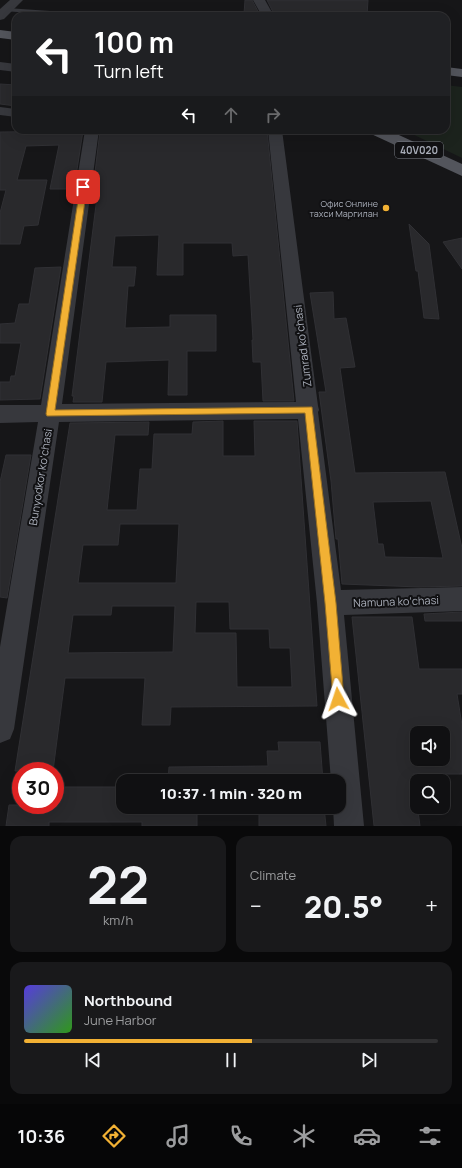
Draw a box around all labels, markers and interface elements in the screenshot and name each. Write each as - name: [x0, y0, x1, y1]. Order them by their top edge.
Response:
- text: 100 m: [94, 23, 174, 61]
- icon: left: [28, 28, 80, 80]
- text: Turn left: [94, 59, 164, 83]
- icon: left: [178, 104, 200, 126]
- icon: ahead: [220, 104, 242, 126]
- icon: right: [262, 104, 284, 126]
- road number: 40V020: [395, 142, 443, 158]
- pin: [66, 170, 100, 204]
- icon: arrive: [72, 176, 94, 198]
- place label: Офис Онлине тахси Маргилан: [309, 197, 378, 220]
- marker: Офис Онлине тахси Маргилан: [381, 203, 391, 213]
- street label: Zumrad koʻchasi: [290, 304, 314, 388]
- street label: Bunyodkor koʻchasi: [25, 428, 55, 526]
- street label: Namuna koʻchasi: [353, 592, 439, 610]
- position arrow: [317, 678, 359, 720]
- map controls: [410, 726, 450, 814]
- button: sound: [410, 726, 450, 766]
- speed limit sign: 30: [12, 762, 64, 814]
- button: search: [410, 774, 450, 814]
- text: 10:37 · 1 min · 320 m: [160, 783, 302, 804]
- text: 22: [87, 849, 149, 920]
- text: Climate: [250, 866, 296, 884]
- text: 20.5°: [304, 886, 383, 927]
- text: −: [250, 891, 262, 921]
- text: +: [425, 891, 438, 921]
- text: km/h: [103, 911, 133, 929]
- text: Northbound: [84, 990, 172, 1011]
- text: June Harbor: [84, 1011, 157, 1029]
- icon: previous: [82, 1049, 104, 1071]
- icon: pause: [220, 1049, 242, 1071]
- icon: next: [358, 1049, 380, 1071]
- icon: directions: [100, 1122, 128, 1150]
- icon: music: [164, 1122, 192, 1150]
- icon: phone: [227, 1122, 255, 1150]
- icon: climate: [290, 1122, 318, 1150]
- icon: car: [353, 1122, 381, 1150]
- icon: filters: [416, 1122, 444, 1150]
- text: 10:36: [18, 1124, 65, 1148]

